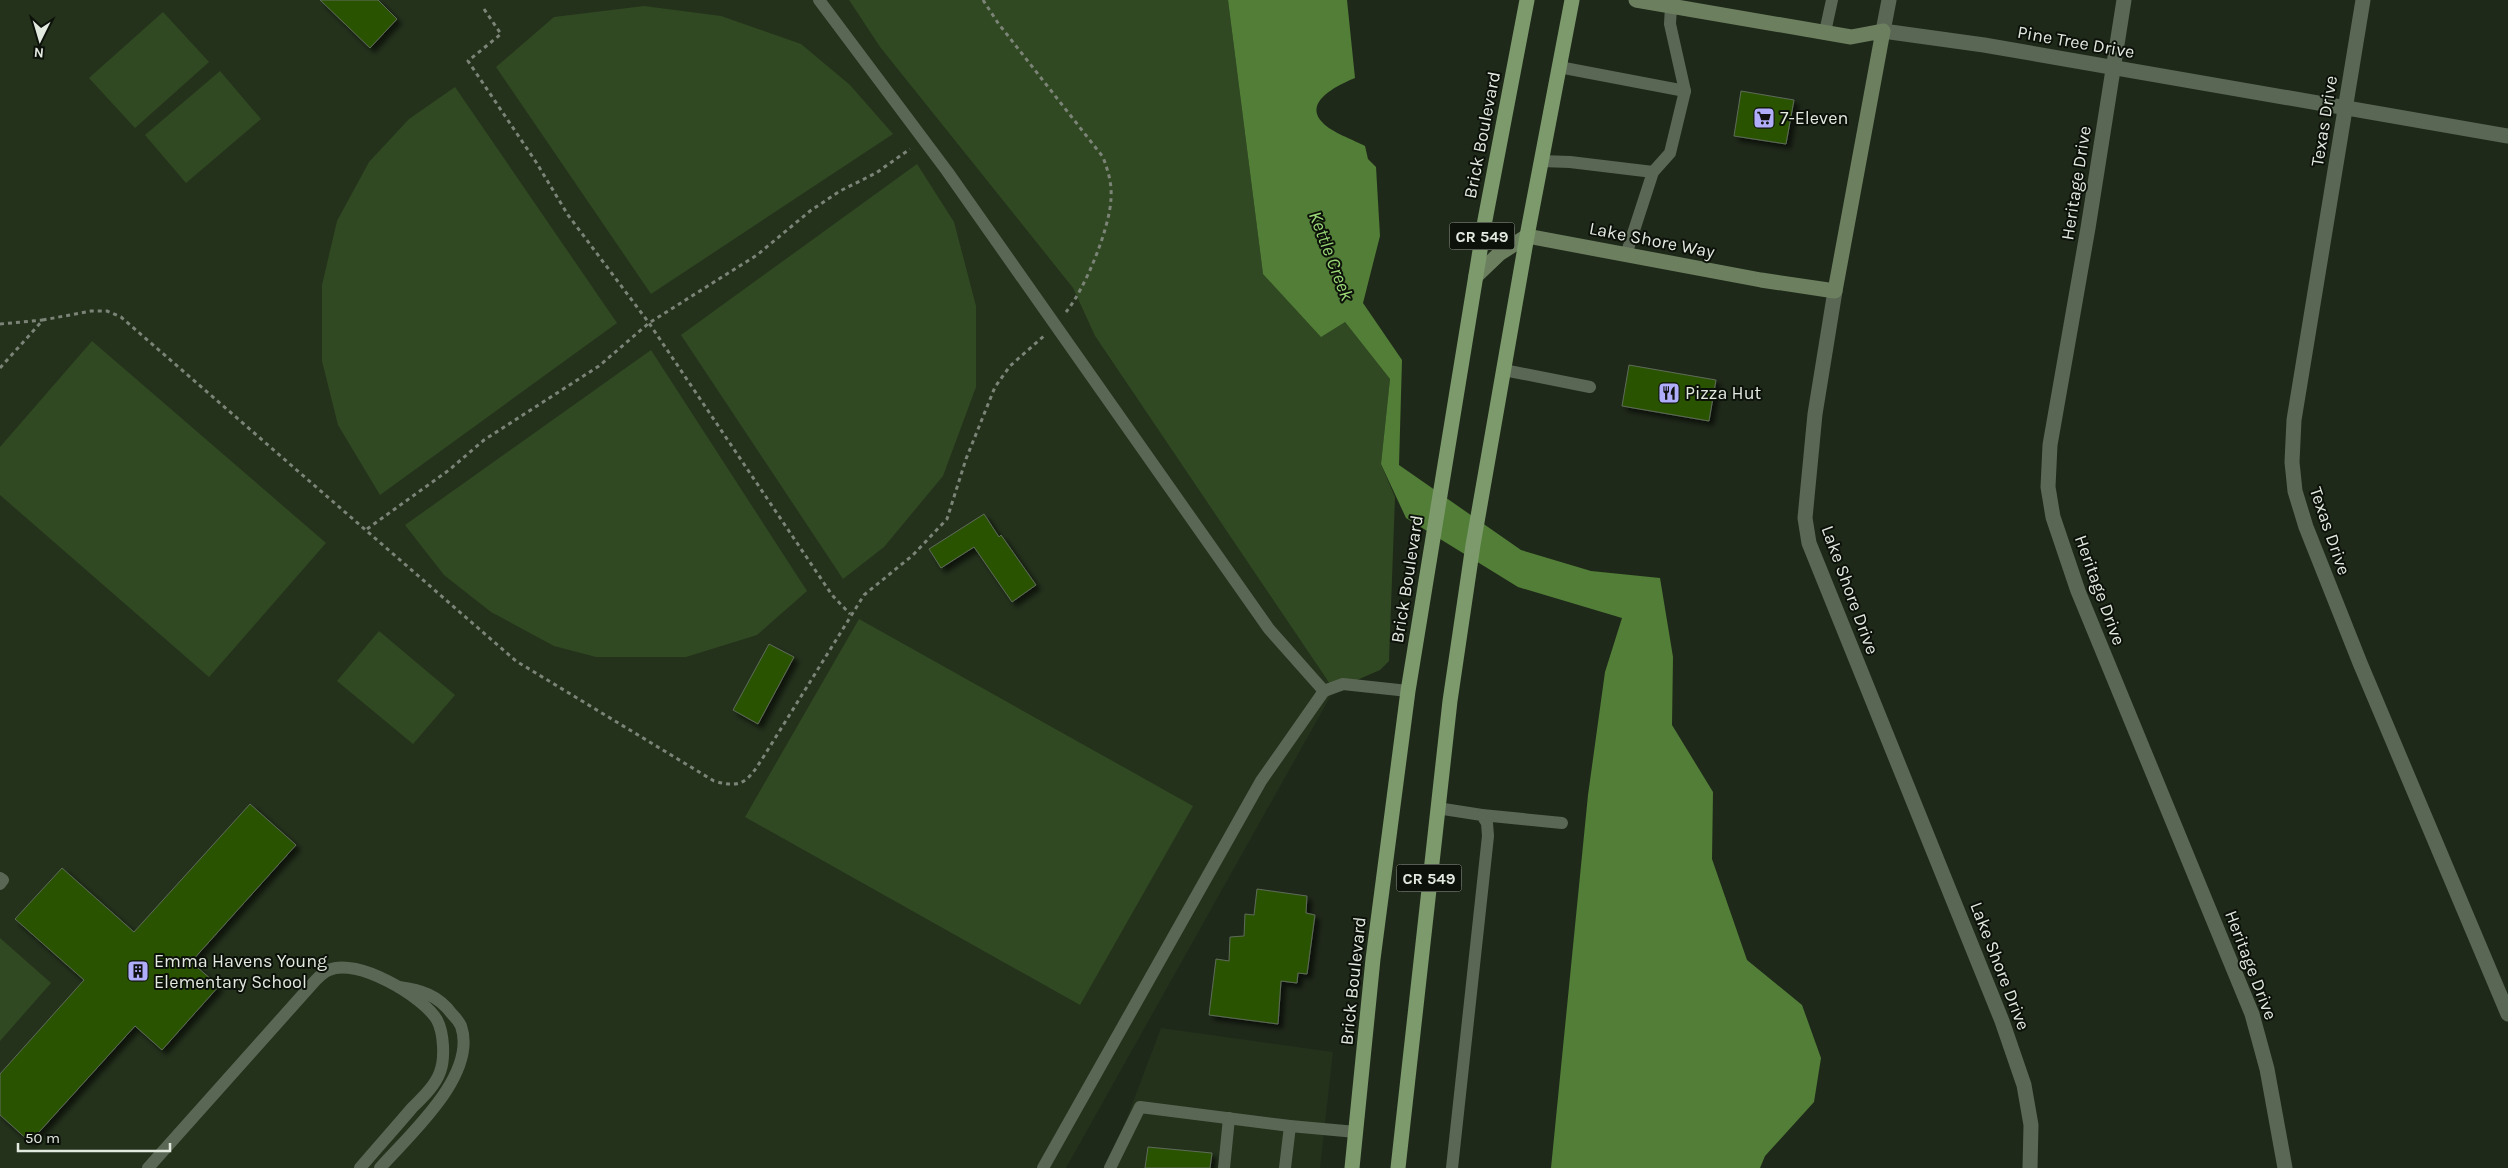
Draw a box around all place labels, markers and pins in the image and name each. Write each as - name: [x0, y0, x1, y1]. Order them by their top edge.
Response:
- supermarket icon: 7-Eleven: [1752, 106, 1776, 130]
- place label: 7-Eleven: [1780, 107, 1848, 129]
- restaurant icon: Pizza Hut: [1657, 381, 1681, 405]
- place label: Pizza Hut: [1685, 382, 1762, 404]
- place label: Emma Havens Young Elementary School: [154, 950, 327, 993]
- building icon: Emma Havens Young Elementary School: [126, 959, 150, 983]

